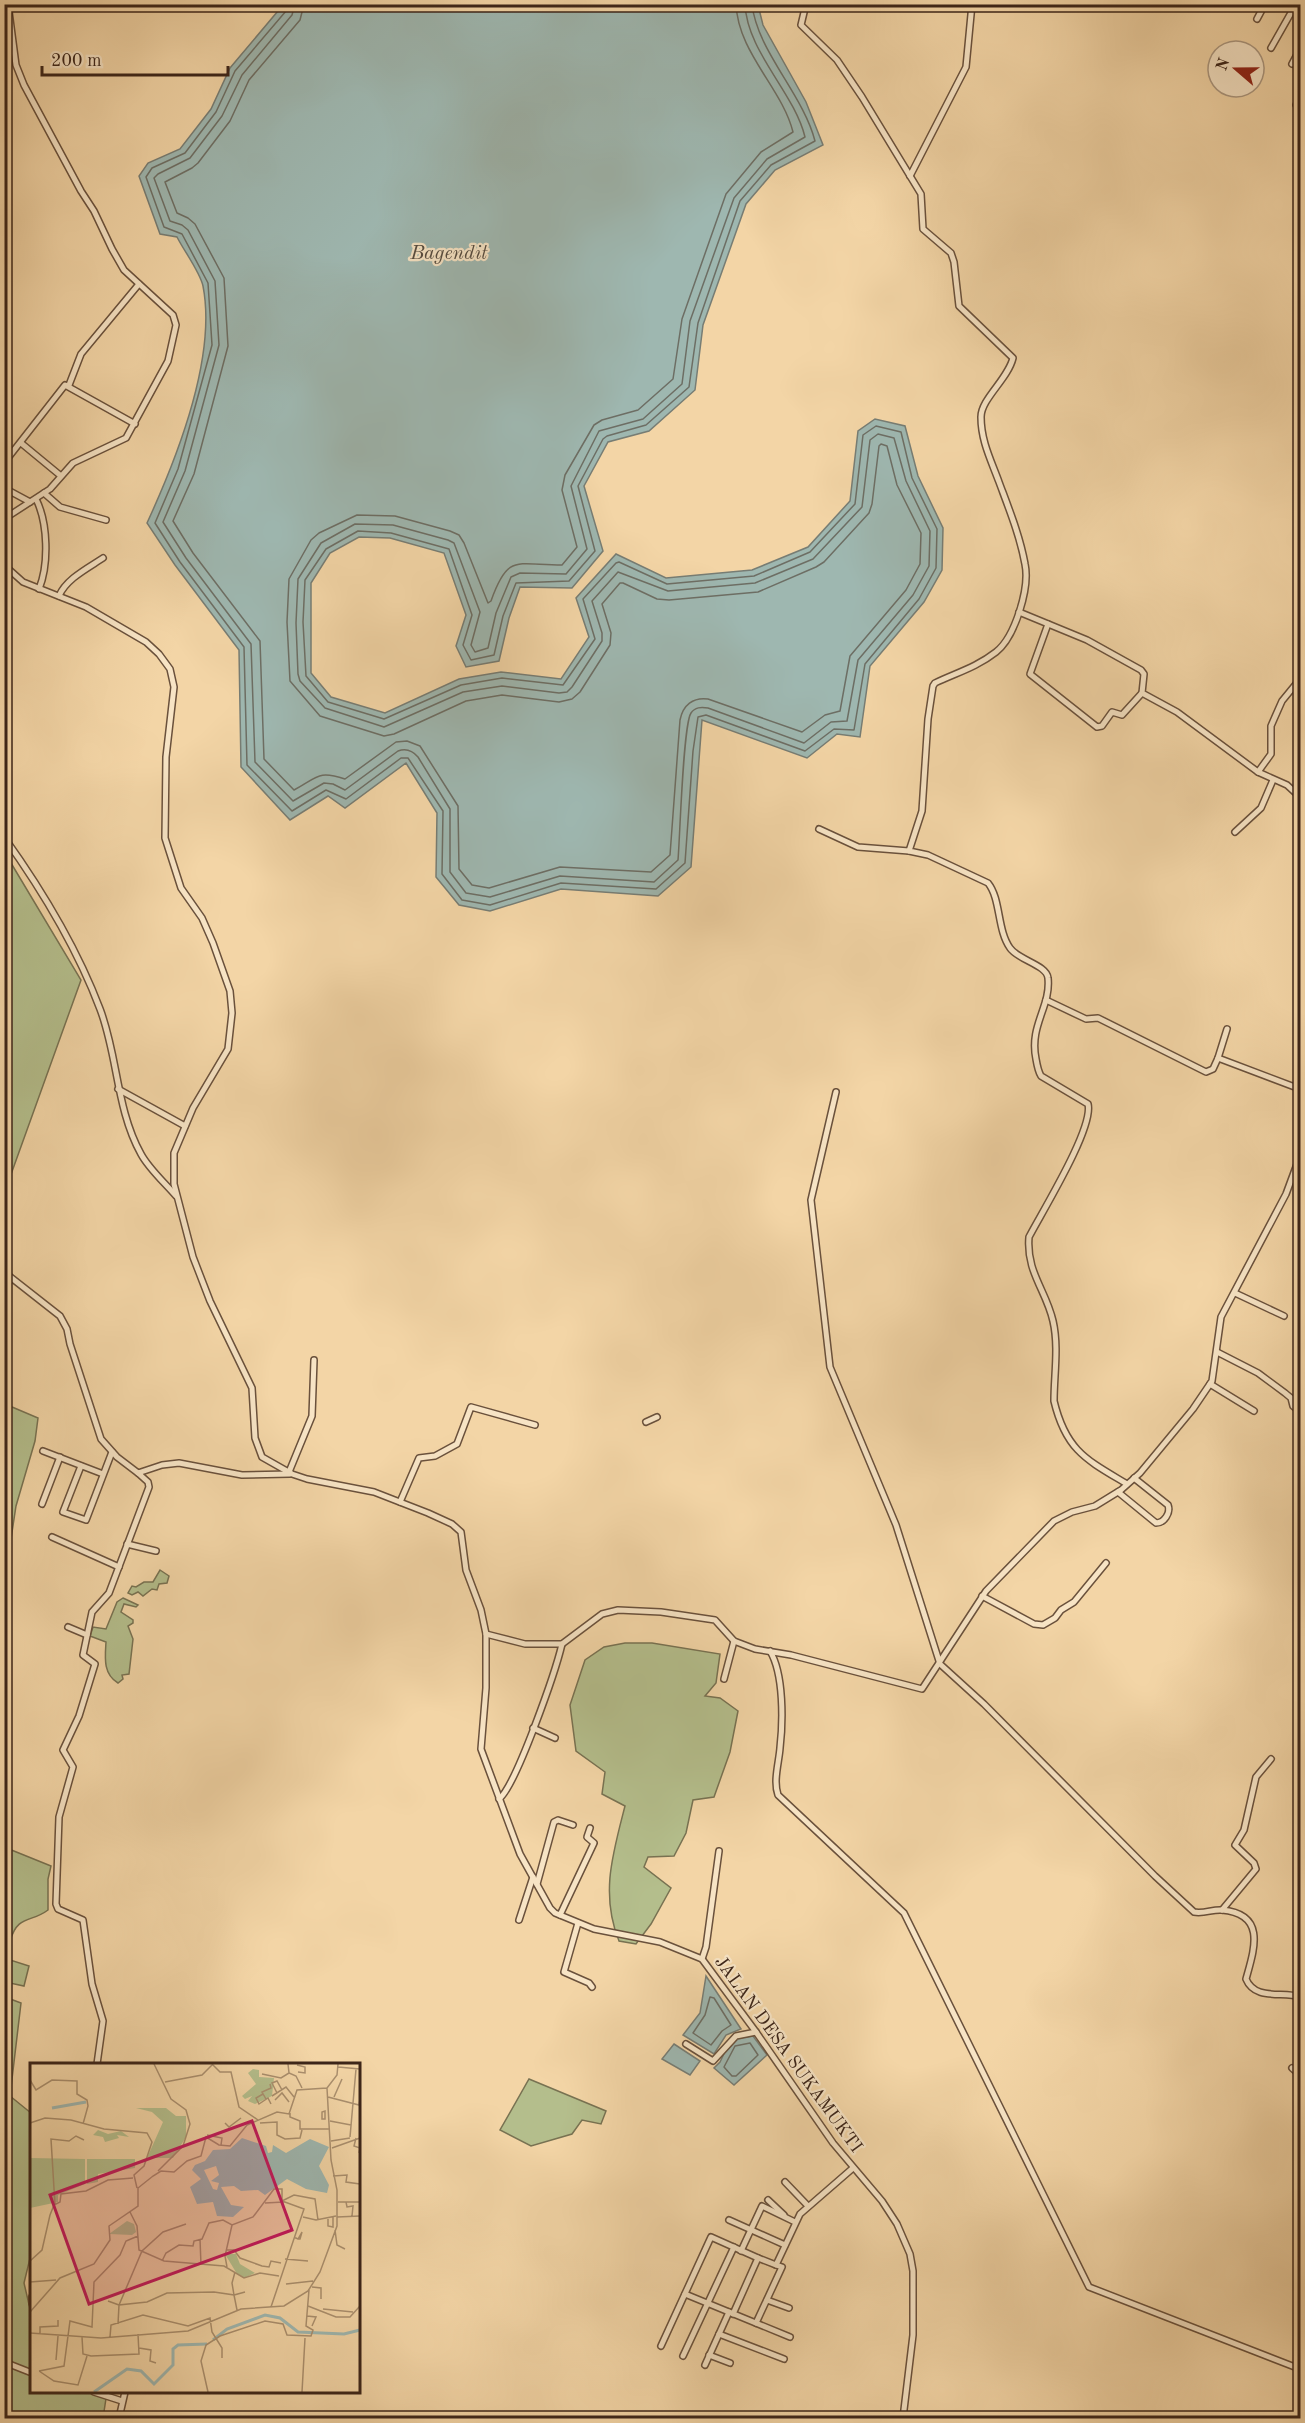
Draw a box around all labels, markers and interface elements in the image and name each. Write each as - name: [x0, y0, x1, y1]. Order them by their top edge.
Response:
- scale bar: [42, 39, 228, 77]
- north arrow: [1206, 39, 1266, 99]
- text: 200 m: [51, 52, 102, 70]
- text: N: [1214, 55, 1234, 73]
- water label: Bagendit: [409, 244, 488, 264]
- street label: JALAN DESA SUKAMUKTI: [711, 1953, 865, 2156]
- inset map: [30, 2063, 360, 2393]

